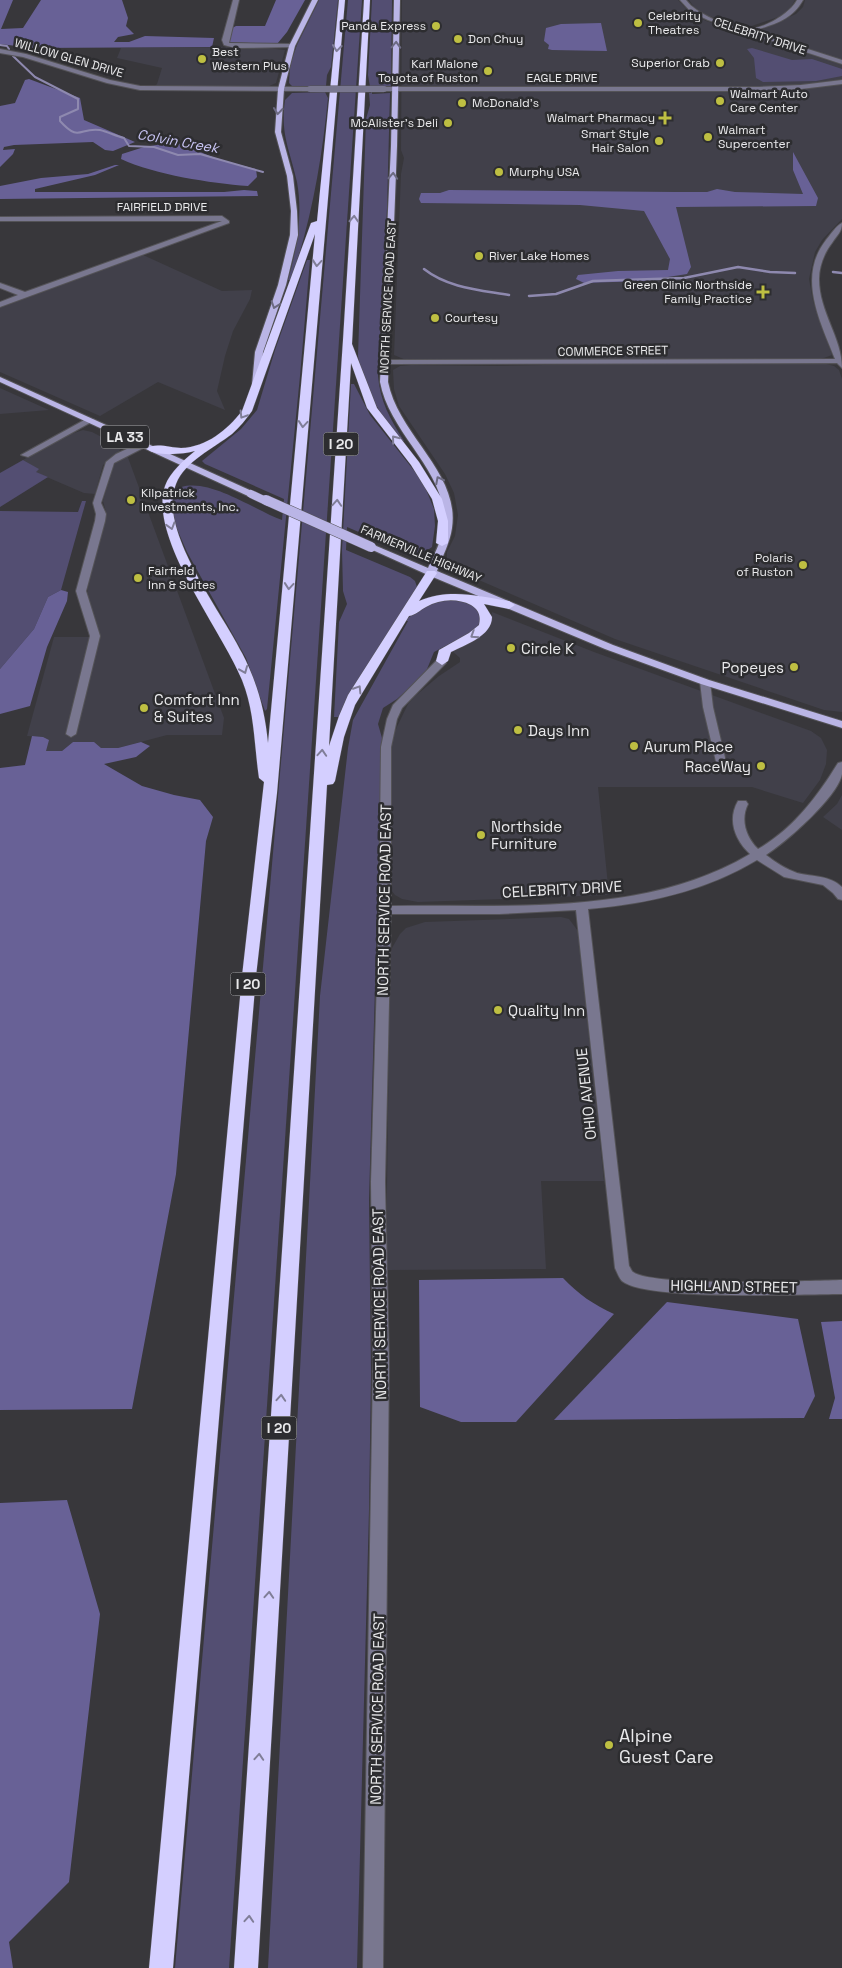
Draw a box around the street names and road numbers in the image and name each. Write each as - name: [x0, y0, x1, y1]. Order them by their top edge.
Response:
- street label: CELEBRITY DRIVE: [712, 14, 808, 59]
- street label: WILLOW GLEN DRIVE: [13, 35, 126, 81]
- street label: EAGLE DRIVE: [526, 70, 598, 86]
- street label: FAIRFIELD DRIVE: [117, 199, 207, 215]
- street label: NORTH SERVICE ROAD EAST: [376, 220, 400, 374]
- street label: COMMERCE STREET: [558, 342, 668, 360]
- road number: LA 33: [101, 426, 149, 448]
- road number: I 20: [324, 432, 358, 456]
- street label: FARMERVILLE HIGHWAY: [358, 521, 484, 587]
- street label: NORTH SERVICE ROAD EAST: [373, 804, 395, 996]
- street label: CELEBRITY DRIVE: [501, 876, 623, 902]
- road number: I 20: [230, 972, 266, 996]
- street label: OHIO AVENUE: [572, 1047, 600, 1141]
- street label: NORTH SERVICE ROAD EAST: [368, 1208, 390, 1400]
- street label: HIGHLAND STREET: [670, 1275, 798, 1297]
- road number: I 20: [262, 1416, 296, 1440]
- street label: NORTH SERVICE ROAD EAST: [366, 1613, 388, 1805]

